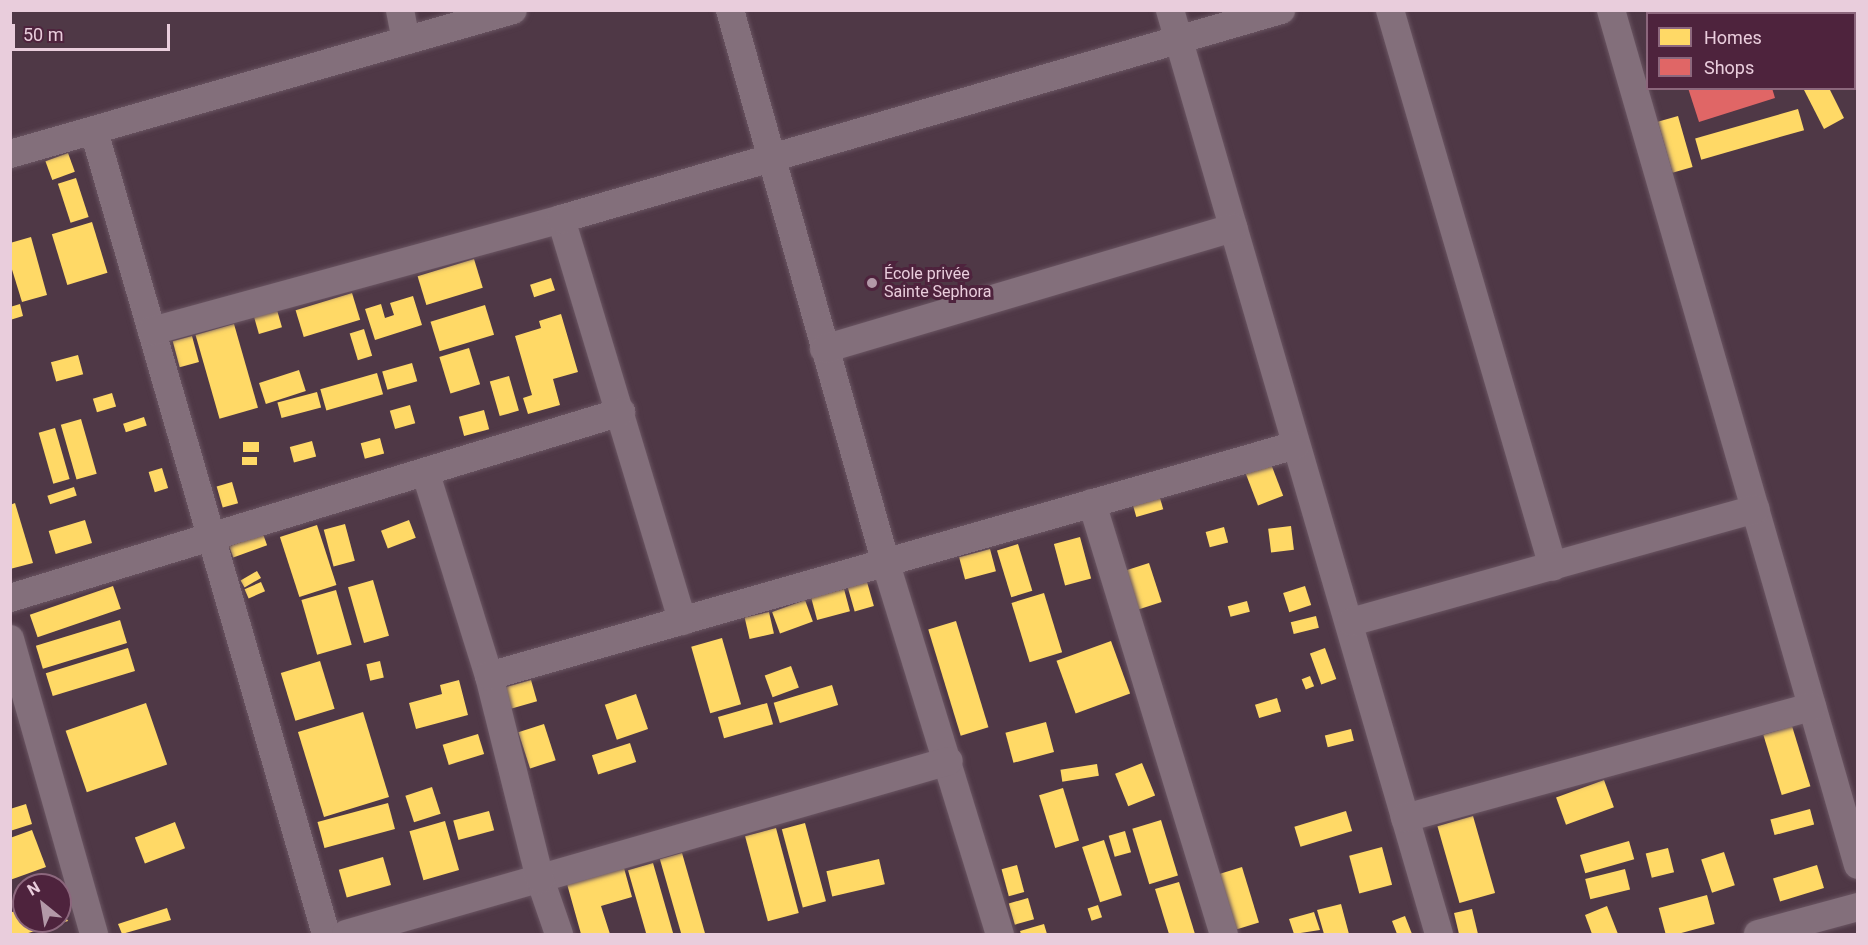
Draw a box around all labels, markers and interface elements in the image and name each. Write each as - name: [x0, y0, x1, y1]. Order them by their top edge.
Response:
- scale bar: [15, 12, 172, 50]
- legend: [1646, 12, 1856, 90]
- text: 50 m: [23, 24, 63, 45]
- text: Homes: [1704, 27, 1762, 48]
- text: Shops: [1704, 57, 1754, 78]
- place label: École privée Sainte Sephora: [884, 264, 991, 302]
- marker: École privée Sainte Sephora: [865, 276, 879, 290]
- north arrow: [12, 873, 72, 933]
- text: N: [24, 878, 43, 900]

